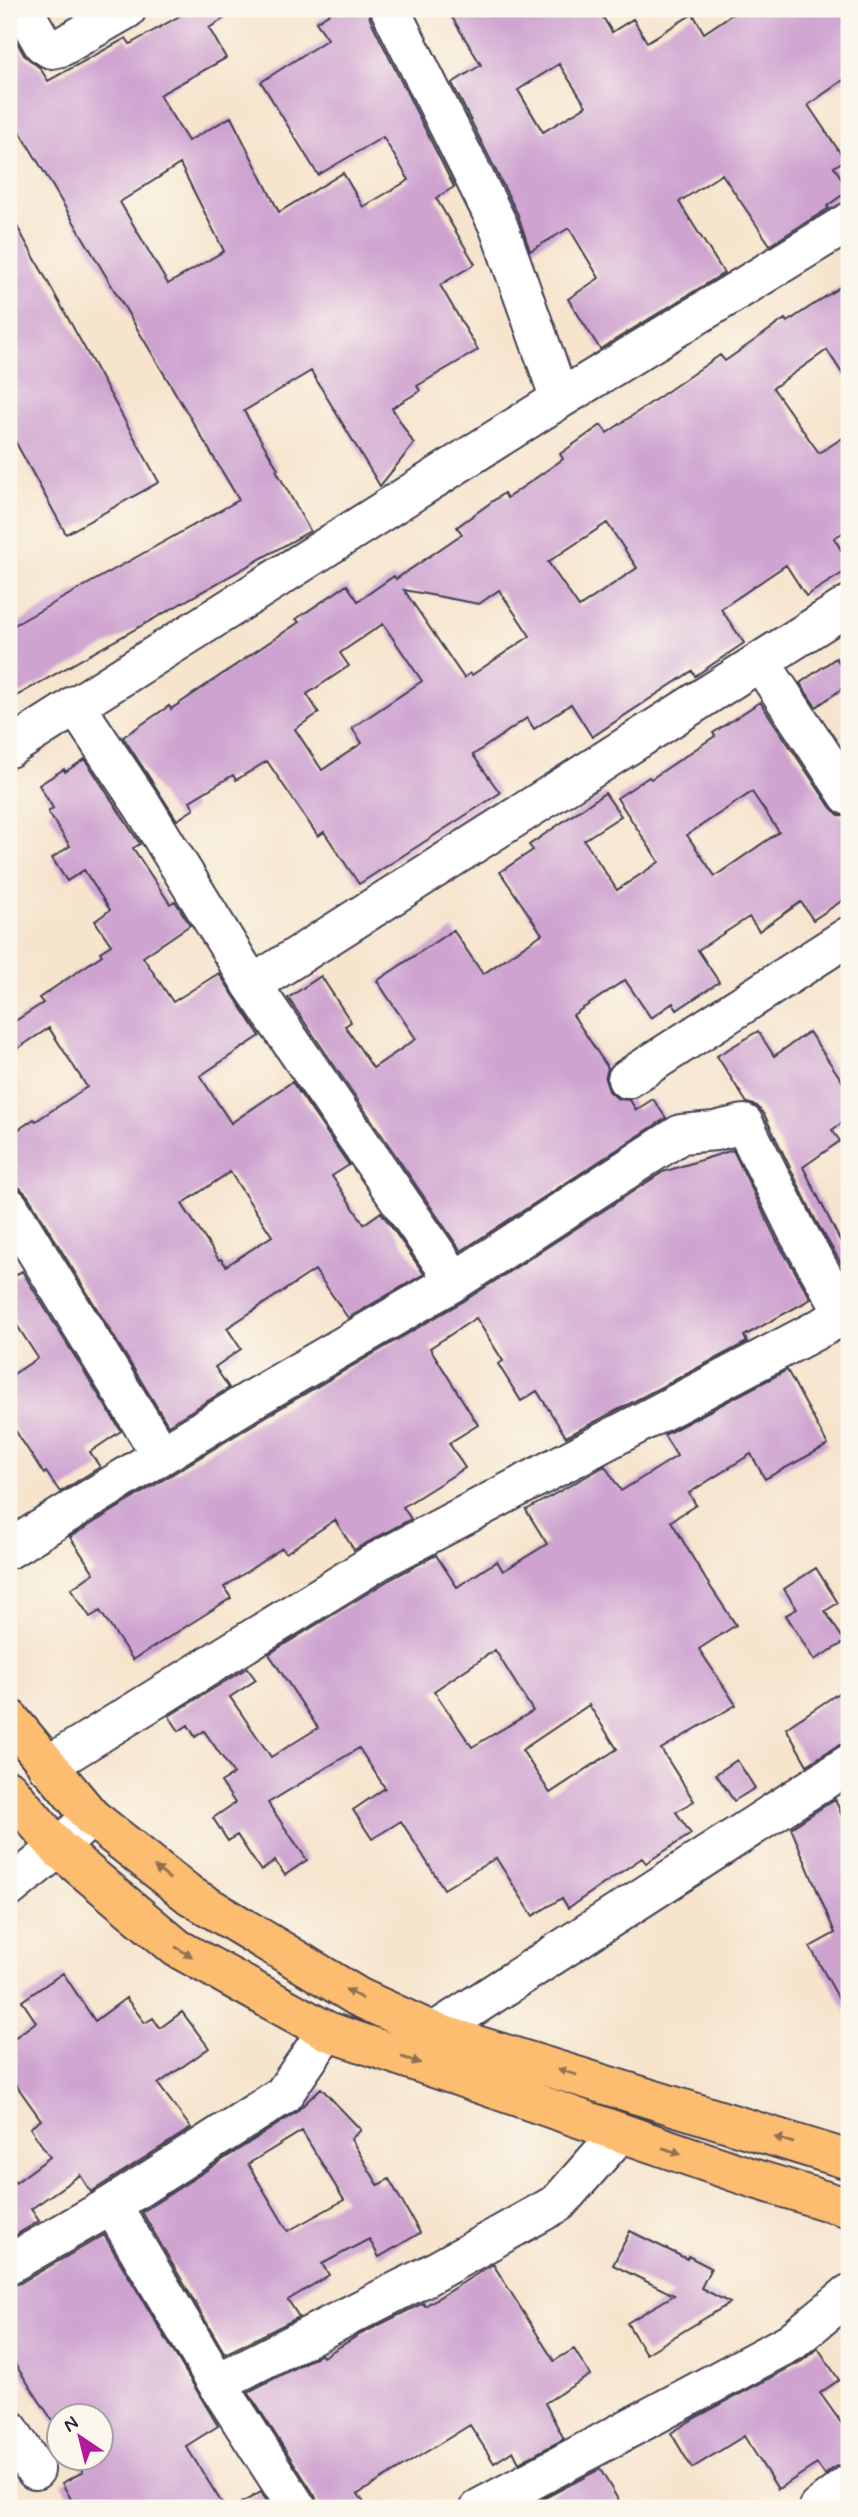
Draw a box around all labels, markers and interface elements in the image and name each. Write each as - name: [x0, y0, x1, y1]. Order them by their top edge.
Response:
- one-way arrow: [153, 1865, 171, 1880]
- one-way arrow: [175, 1946, 194, 1958]
- one-way arrow: [344, 1988, 364, 2000]
- one-way arrow: [401, 2055, 422, 2066]
- one-way arrow: [556, 2067, 577, 2077]
- one-way arrow: [773, 2134, 794, 2144]
- one-way arrow: [662, 2146, 683, 2157]
- north arrow: [46, 2402, 116, 2472]
- text: N: [59, 2410, 83, 2438]

